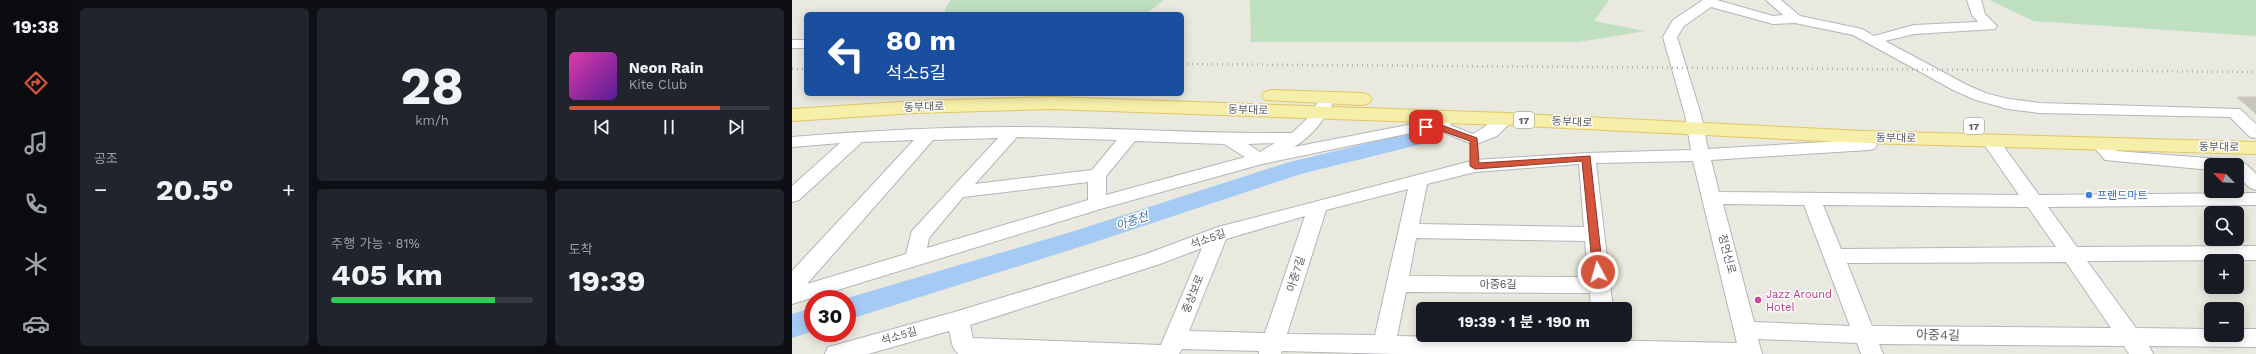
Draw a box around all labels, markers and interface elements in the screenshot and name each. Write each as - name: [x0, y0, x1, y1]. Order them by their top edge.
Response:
- text: 19:38: [13, 16, 59, 37]
- text: 80 m: [886, 24, 956, 57]
- icon: left: [820, 28, 872, 80]
- text: 28: [400, 56, 464, 117]
- text: Neon Rain: [629, 59, 704, 77]
- text: 석소5길: [886, 62, 946, 83]
- icon: directions: [22, 69, 50, 97]
- text: Kite Club: [629, 77, 687, 92]
- street label: 동부대로: [904, 100, 944, 114]
- street label: 동부대로: [1228, 103, 1268, 117]
- pin: [1409, 110, 1443, 144]
- road number: 17: [1514, 112, 1534, 128]
- text: km/h: [415, 113, 449, 128]
- street label: 동부대로: [1551, 114, 1593, 130]
- icon: previous: [591, 116, 613, 138]
- icon: pause: [658, 116, 680, 138]
- icon: next: [725, 116, 747, 138]
- icon: arrive: [1415, 116, 1437, 138]
- road number: 17: [1964, 118, 1984, 134]
- icon: music: [22, 129, 50, 157]
- street label: 동부대로: [1876, 131, 1916, 145]
- street label: 동부대로: [2199, 140, 2239, 154]
- text: 공조: [94, 151, 118, 166]
- north arrow: [2204, 158, 2244, 198]
- map controls: [2204, 158, 2244, 342]
- text: 20.5°: [156, 172, 234, 207]
- text: −: [94, 177, 107, 202]
- text: +: [282, 177, 295, 202]
- place label: 프랜드마트: [2097, 189, 2148, 202]
- icon: phone: [22, 190, 50, 218]
- marker: 프랜드마트: [2084, 190, 2094, 200]
- button: search: [2204, 206, 2244, 246]
- water label: 아중천: [1114, 209, 1152, 233]
- street label: 석소5길: [1189, 227, 1227, 251]
- street label: 정언신로: [1715, 233, 1739, 275]
- text: 주행 가능 · 81%: [331, 236, 420, 251]
- text: 도착: [569, 242, 593, 257]
- icon: climate: [22, 250, 50, 278]
- position arrow: [1577, 251, 1619, 293]
- button: +: [2204, 254, 2244, 294]
- street label: 아중7길: [1284, 255, 1308, 293]
- text: 405 km: [331, 257, 443, 292]
- text: 19:39: [569, 263, 645, 298]
- street label: 중상보로: [1179, 273, 1207, 315]
- street label: 아중6길: [1479, 278, 1517, 291]
- place label: Jazz Around Hotel: [1766, 288, 1832, 314]
- speed limit sign: 30: [804, 290, 856, 342]
- marker: Jazz Around Hotel: [1753, 295, 1763, 305]
- button: −: [2204, 302, 2244, 342]
- icon: car: [22, 310, 50, 338]
- text: 19:39 · 1 분 · 190 m: [1458, 313, 1590, 331]
- street label: 석소5길: [880, 325, 918, 347]
- street label: 아중4길: [1916, 327, 1960, 343]

